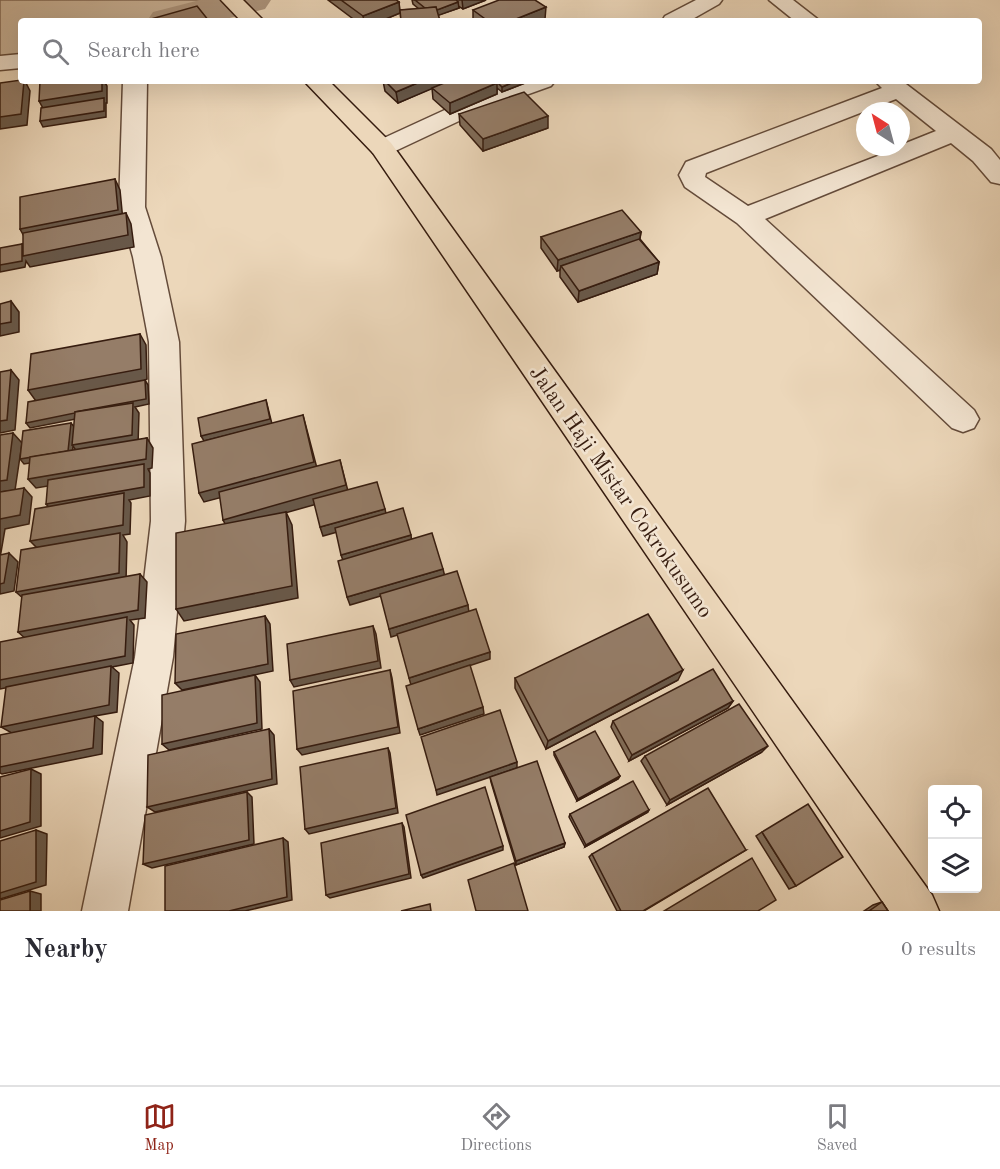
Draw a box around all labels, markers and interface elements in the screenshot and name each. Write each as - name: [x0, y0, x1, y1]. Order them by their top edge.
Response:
- search box: [18, 18, 982, 84]
- icon: search: [39, 35, 72, 68]
- text: Search here: [87, 40, 200, 62]
- north arrow: [856, 102, 910, 156]
- street label: Jalan Haji Mistar Cokrokusumo: [525, 362, 716, 622]
- map controls: [928, 785, 982, 893]
- button: locate: [928, 785, 982, 839]
- button: layers: [928, 839, 982, 893]
- text: Nearby: [24, 937, 108, 963]
- text: 0 results: [901, 940, 976, 960]
- tab: Map: [143, 1100, 176, 1156]
- tab: Directions: [461, 1100, 532, 1156]
- tab: Saved: [817, 1100, 857, 1156]

